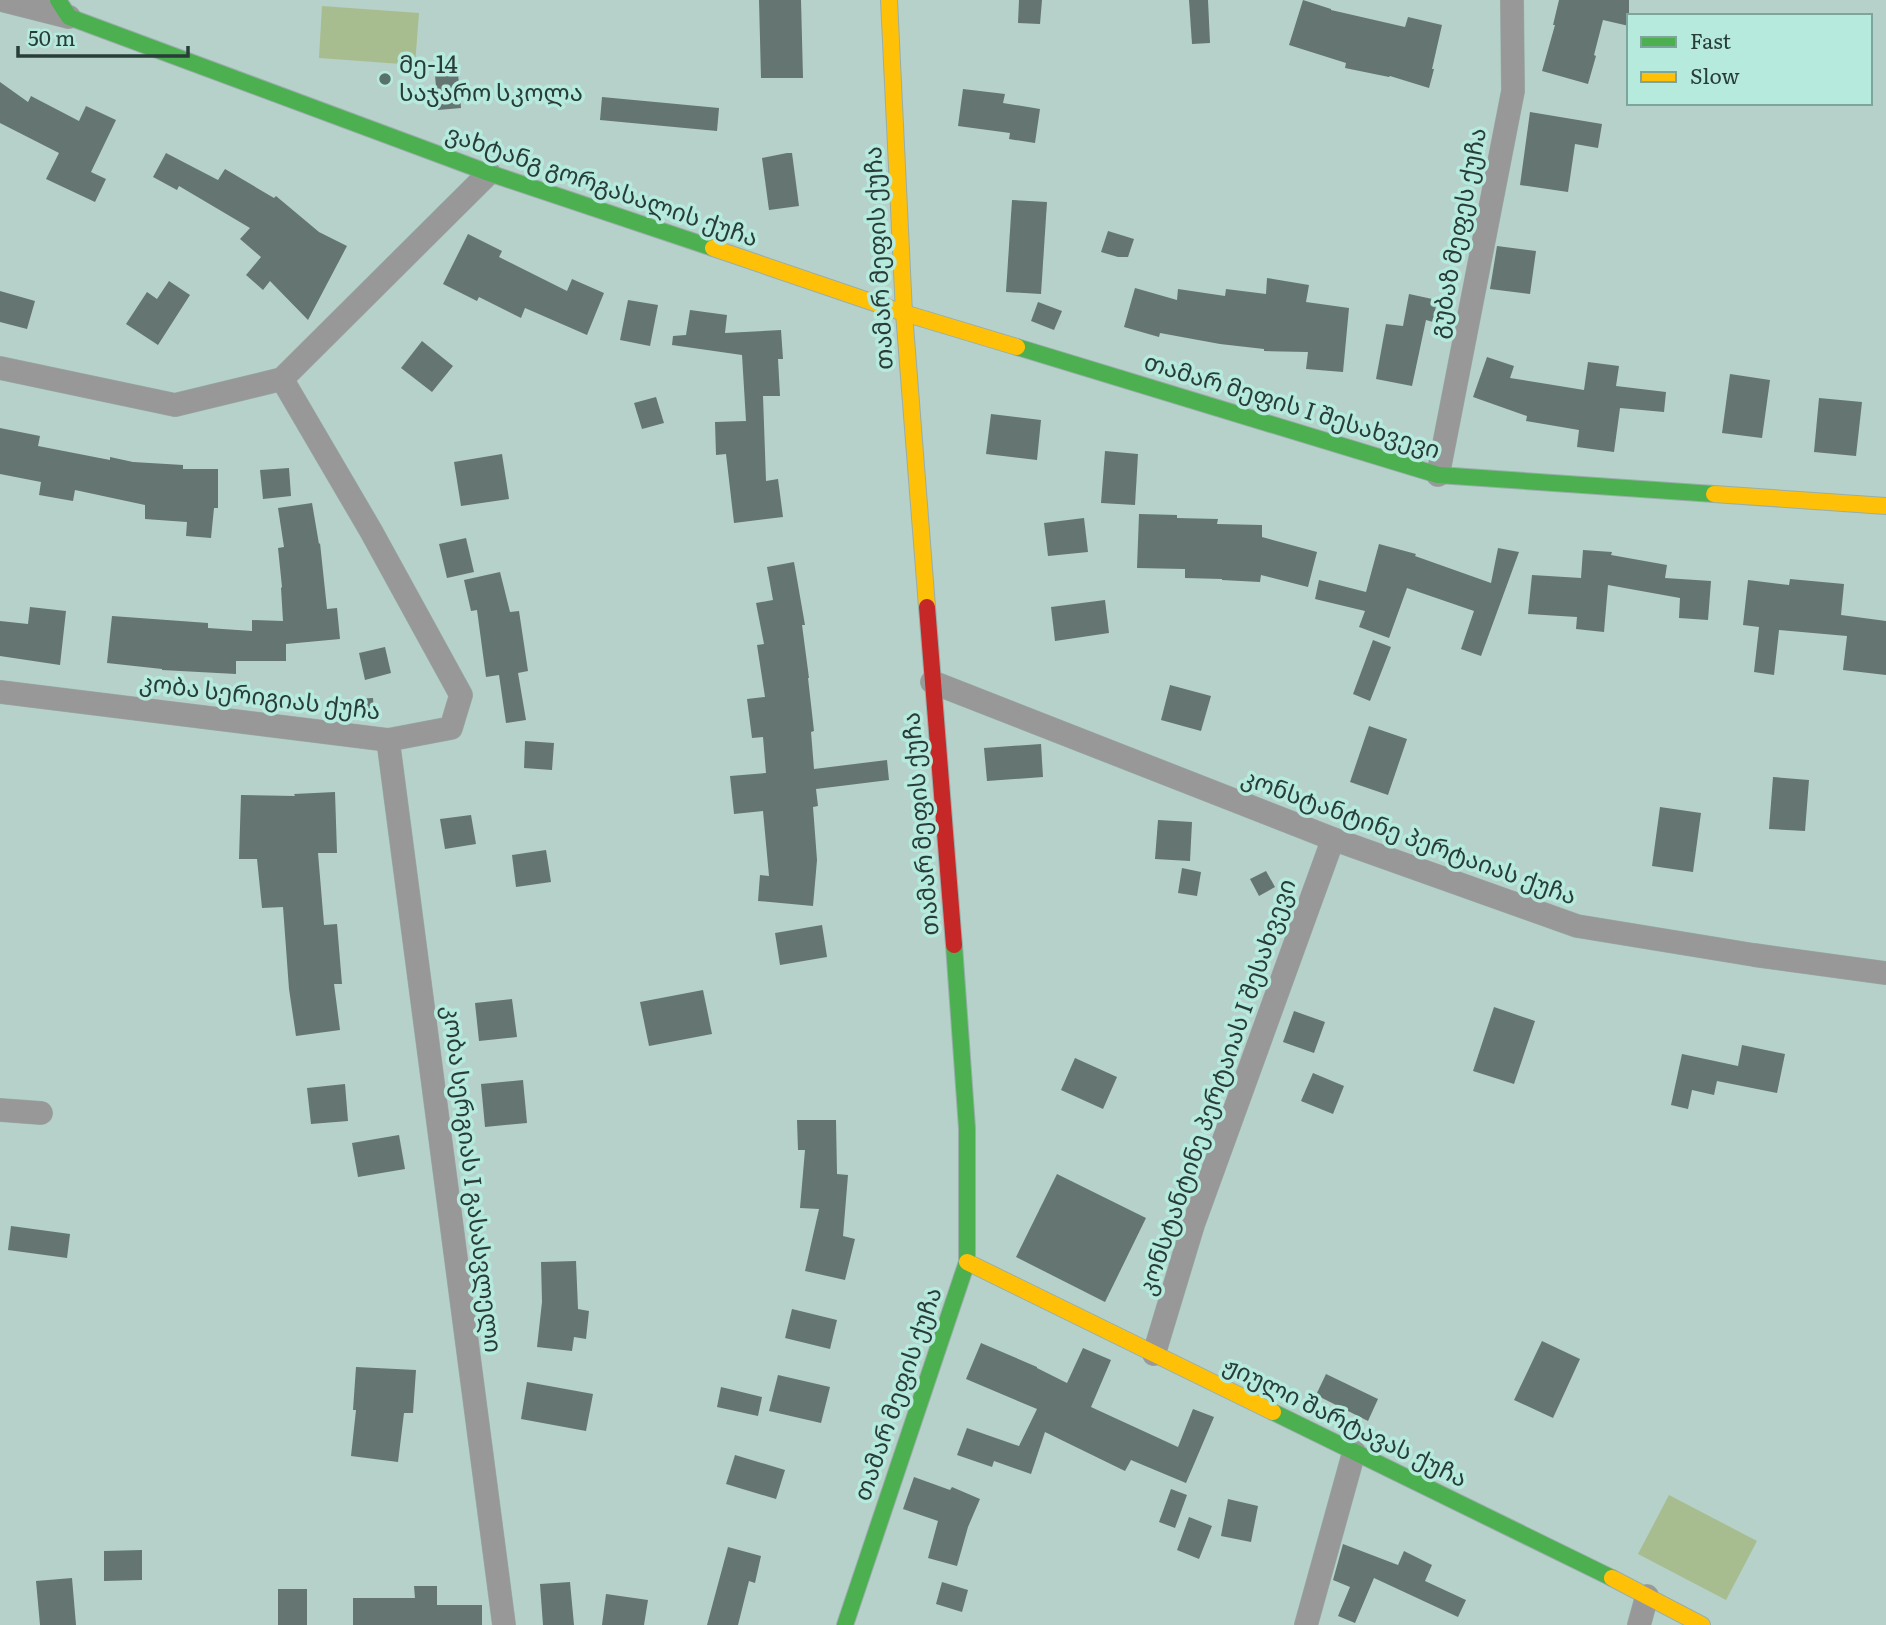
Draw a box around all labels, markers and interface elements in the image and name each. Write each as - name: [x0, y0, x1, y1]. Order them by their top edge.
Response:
- scale bar: [18, 14, 187, 58]
- legend: [1627, 14, 1872, 105]
- text: 50 m: [28, 21, 75, 52]
- text: Fast: [1690, 24, 1731, 55]
- place label: მე-14 საჯარო სკოლა: [399, 45, 583, 108]
- text: Slow: [1690, 59, 1740, 90]
- marker: მე-14 საჯარო სკოლა: [377, 71, 393, 87]
- street label: ვახტანგ გორგასალის ქუჩა: [442, 114, 764, 254]
- street label: გუბაზ მეფეს ქუჩა: [1418, 124, 1493, 341]
- street label: თამარ მეფის ქუჩა: [853, 145, 900, 371]
- street label: თამარ მეფის I შესახვევი: [1140, 342, 1445, 465]
- street label: კობა სერიგიას ქუჩა: [138, 662, 383, 727]
- street label: თამარ მეფის ქუჩა: [891, 711, 946, 937]
- street label: კონსტანტინე პერტაიას ქუჩა: [1237, 758, 1582, 912]
- street label: კონსტანტინე პერტაიას I შესახვევი: [1127, 873, 1302, 1299]
- street label: კობა სერგიას I გასასვლელი: [436, 1003, 513, 1354]
- street label: თამარ მეფის ქუჩა: [843, 1282, 949, 1505]
- street label: ჟიული შარტავას ქუჩა: [1218, 1345, 1474, 1494]

